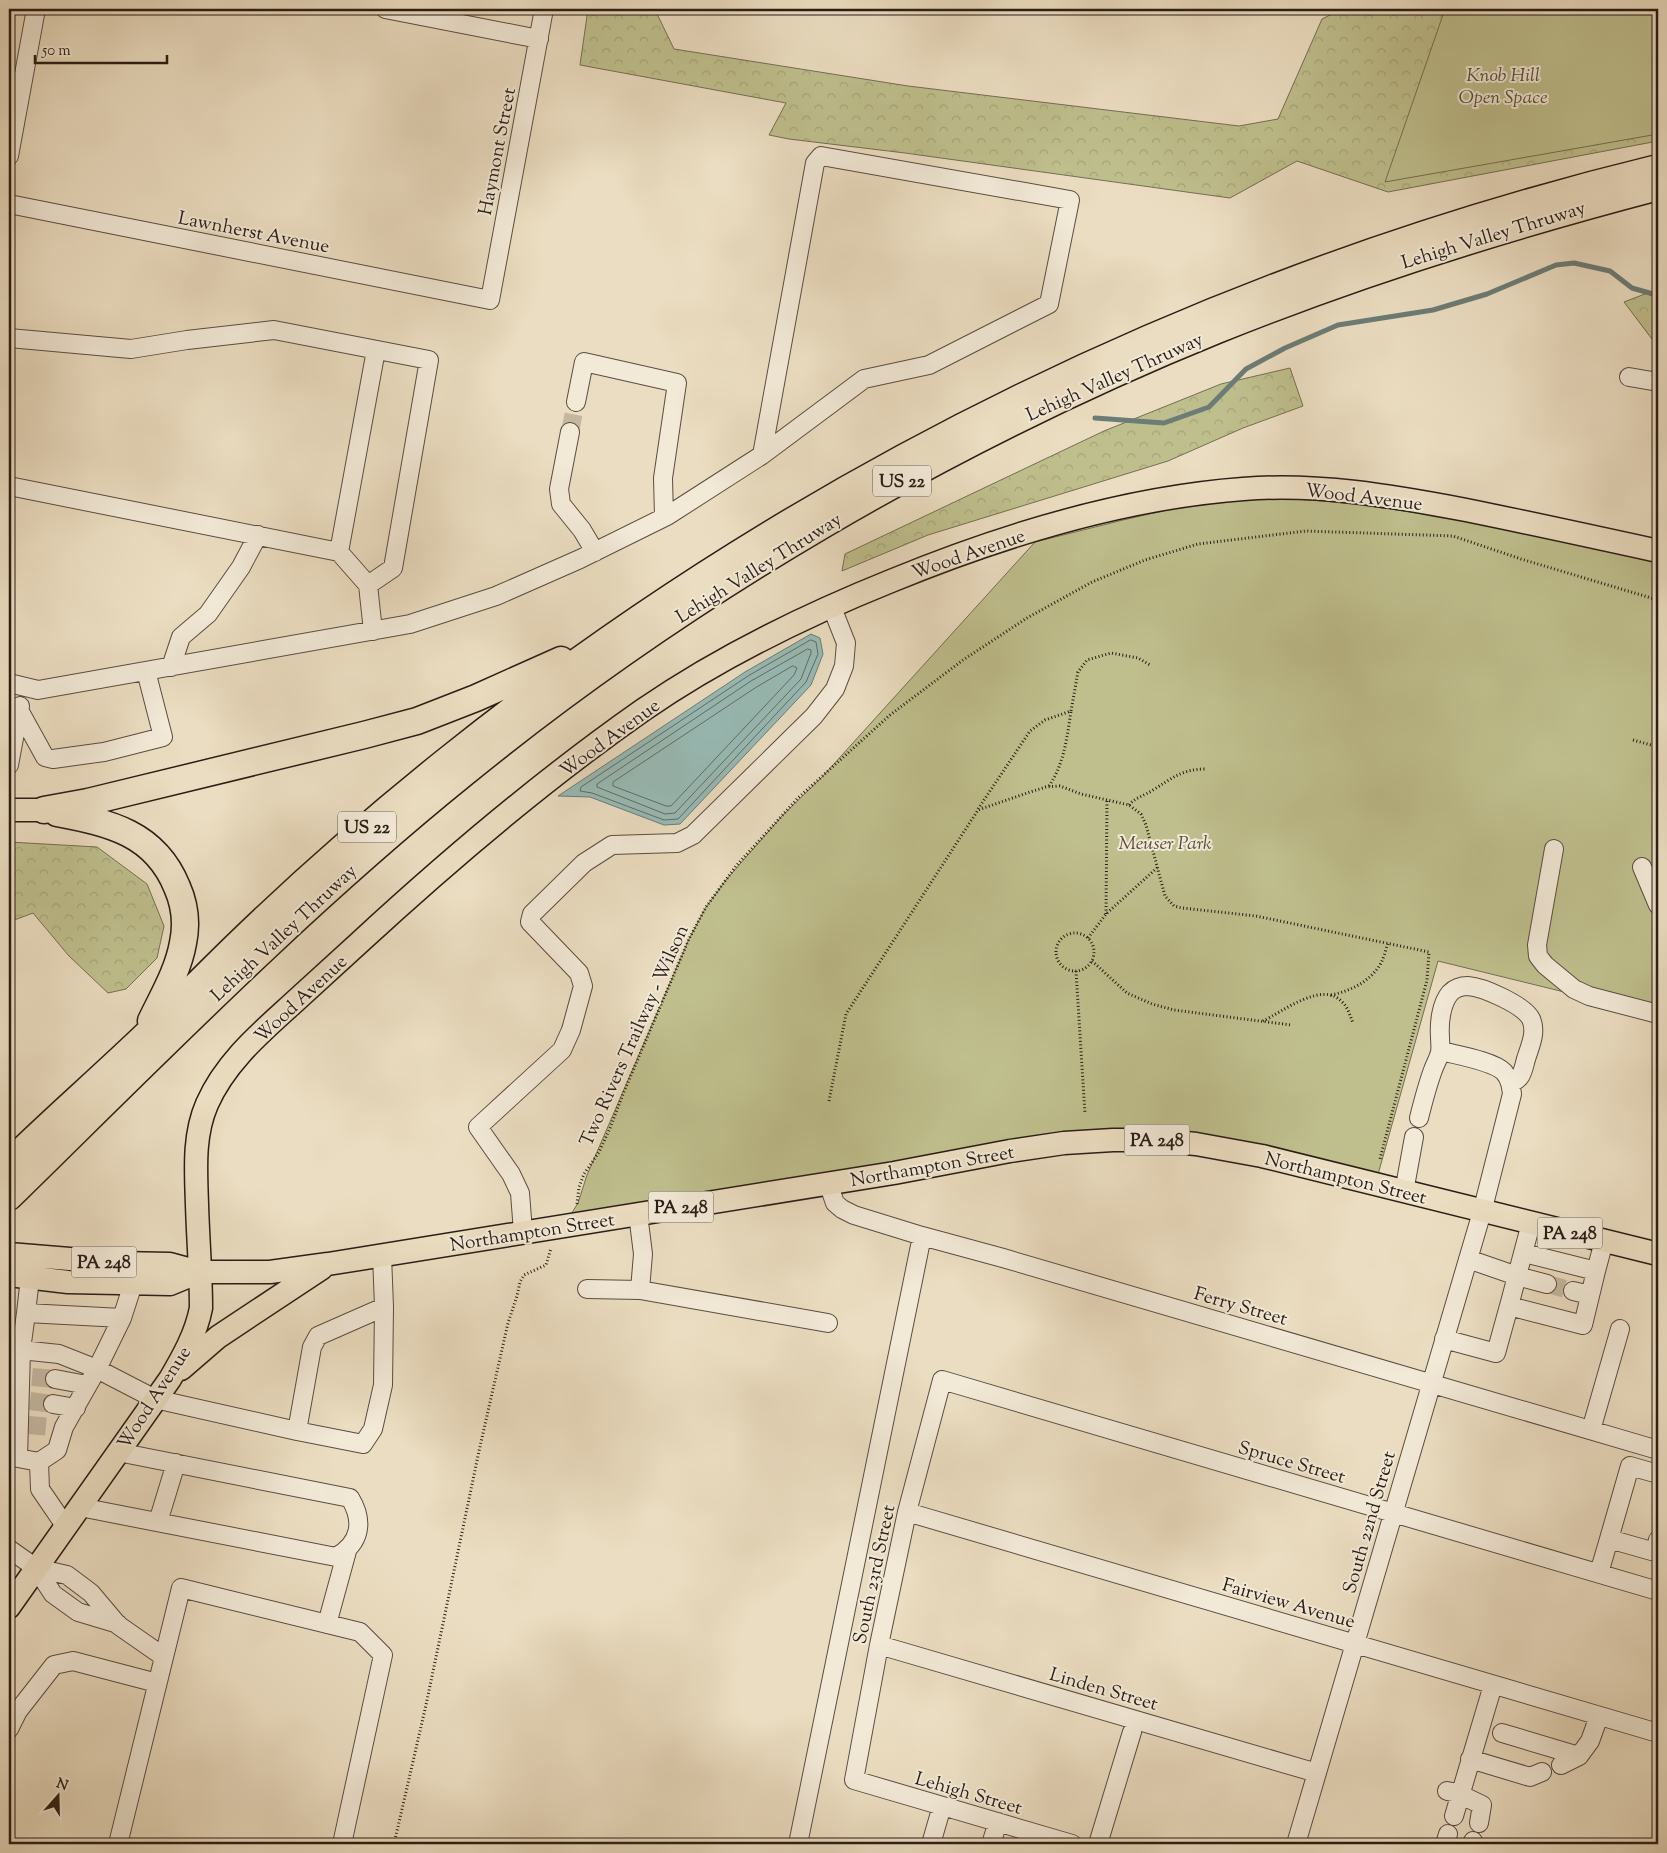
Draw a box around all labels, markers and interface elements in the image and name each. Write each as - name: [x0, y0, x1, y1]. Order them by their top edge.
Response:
- scale bar: [35, 32, 168, 64]
- text: 50 m: [41, 41, 71, 62]
- park label: Knob Hill Open Space: [1458, 63, 1548, 112]
- street label: Haymont Street: [473, 85, 524, 218]
- street label: Lehigh Valley Thruway: [1398, 195, 1590, 277]
- street label: Lawnherst Avenue: [175, 206, 332, 261]
- street label: Lehigh Valley Thruway: [1022, 327, 1208, 429]
- road number: US 22: [873, 466, 931, 496]
- street label: Wood Avenue: [1303, 478, 1424, 519]
- street label: Lehigh Valley Thruway: [671, 507, 848, 631]
- street label: Wood Avenue: [908, 523, 1029, 587]
- street label: Wood Avenue: [555, 693, 666, 785]
- road number: US 22: [338, 812, 396, 842]
- park label: Meuser Park: [1118, 831, 1212, 858]
- street label: Lehigh Valley Thruway: [206, 858, 364, 1009]
- street label: Two Rivers Trailway - Wilson: [574, 921, 696, 1151]
- street label: Wood Avenue: [249, 950, 354, 1050]
- road number: PA 248: [1124, 1124, 1190, 1156]
- street label: Northampton Street: [848, 1140, 1017, 1195]
- street label: Northampton Street: [1262, 1146, 1430, 1213]
- road number: PA 248: [648, 1192, 714, 1222]
- street label: Northampton Street: [448, 1207, 617, 1260]
- road number: PA 248: [1538, 1218, 1602, 1248]
- road number: PA 248: [72, 1246, 136, 1278]
- street label: Ferry Street: [1190, 1281, 1291, 1334]
- street label: Wood Avenue: [112, 1341, 199, 1455]
- street label: Spruce Street: [1234, 1435, 1349, 1492]
- street label: South 22nd Street: [1337, 1448, 1404, 1597]
- street label: South 23rd Street: [848, 1502, 903, 1647]
- street label: Fairview Avenue: [1219, 1573, 1358, 1636]
- street label: Linden Street: [1046, 1662, 1161, 1719]
- street label: Lehigh Street: [912, 1766, 1025, 1823]
- north arrow: [32, 1770, 82, 1820]
- text: N: [53, 1774, 70, 1797]

